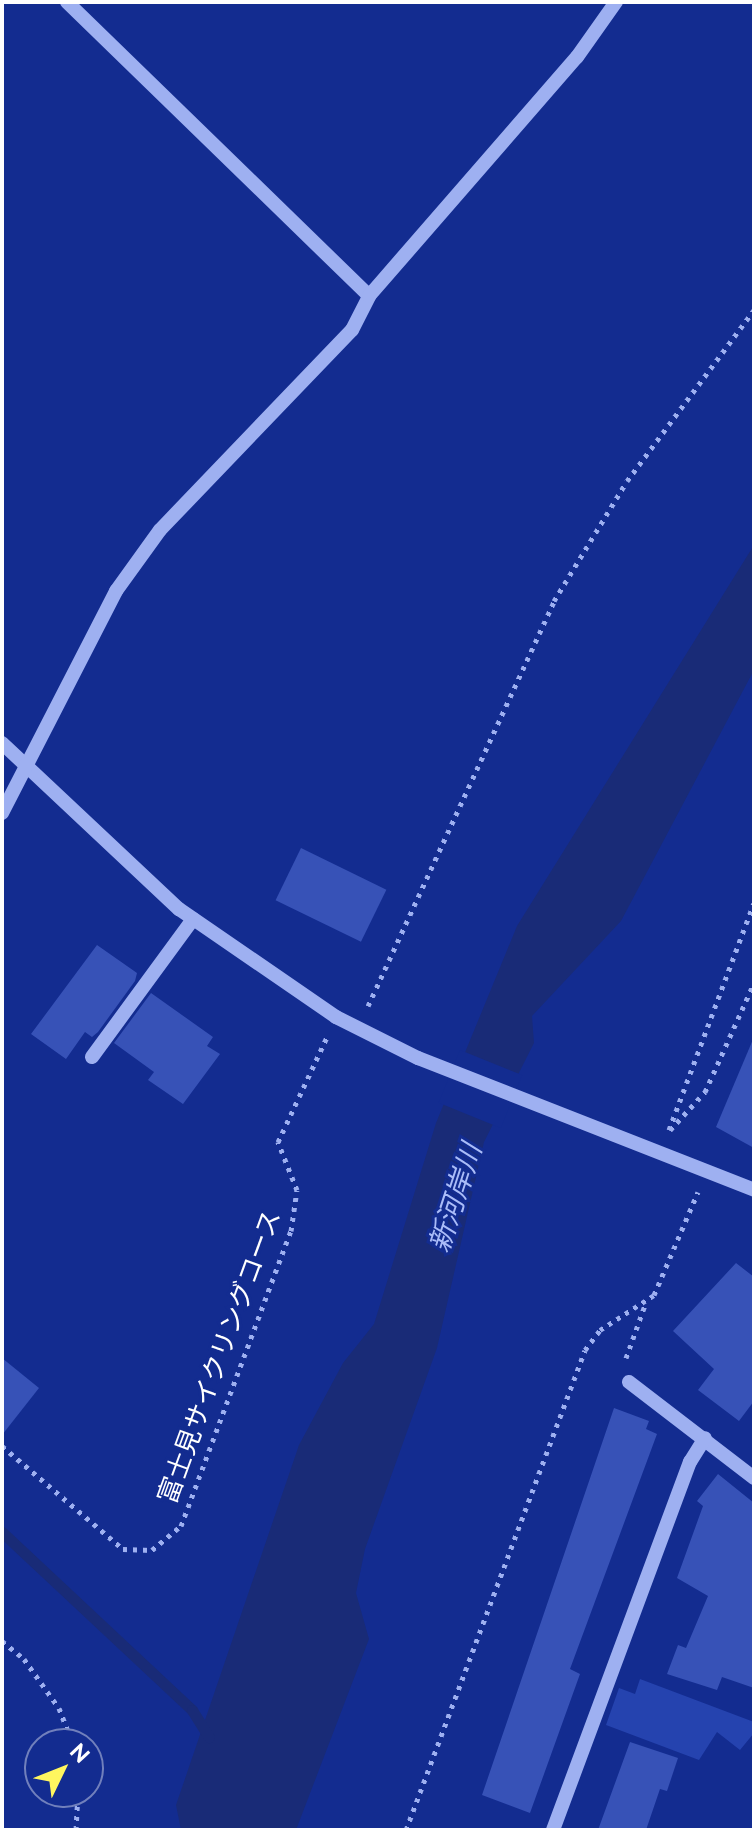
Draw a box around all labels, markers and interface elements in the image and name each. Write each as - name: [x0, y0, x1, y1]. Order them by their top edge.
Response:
- water label: 新河岸川: [423, 1140, 489, 1256]
- street label: 富士見サイクリングコース: [152, 1205, 288, 1509]
- north arrow: [24, 1728, 104, 1808]
- text: N: [65, 1738, 95, 1768]

